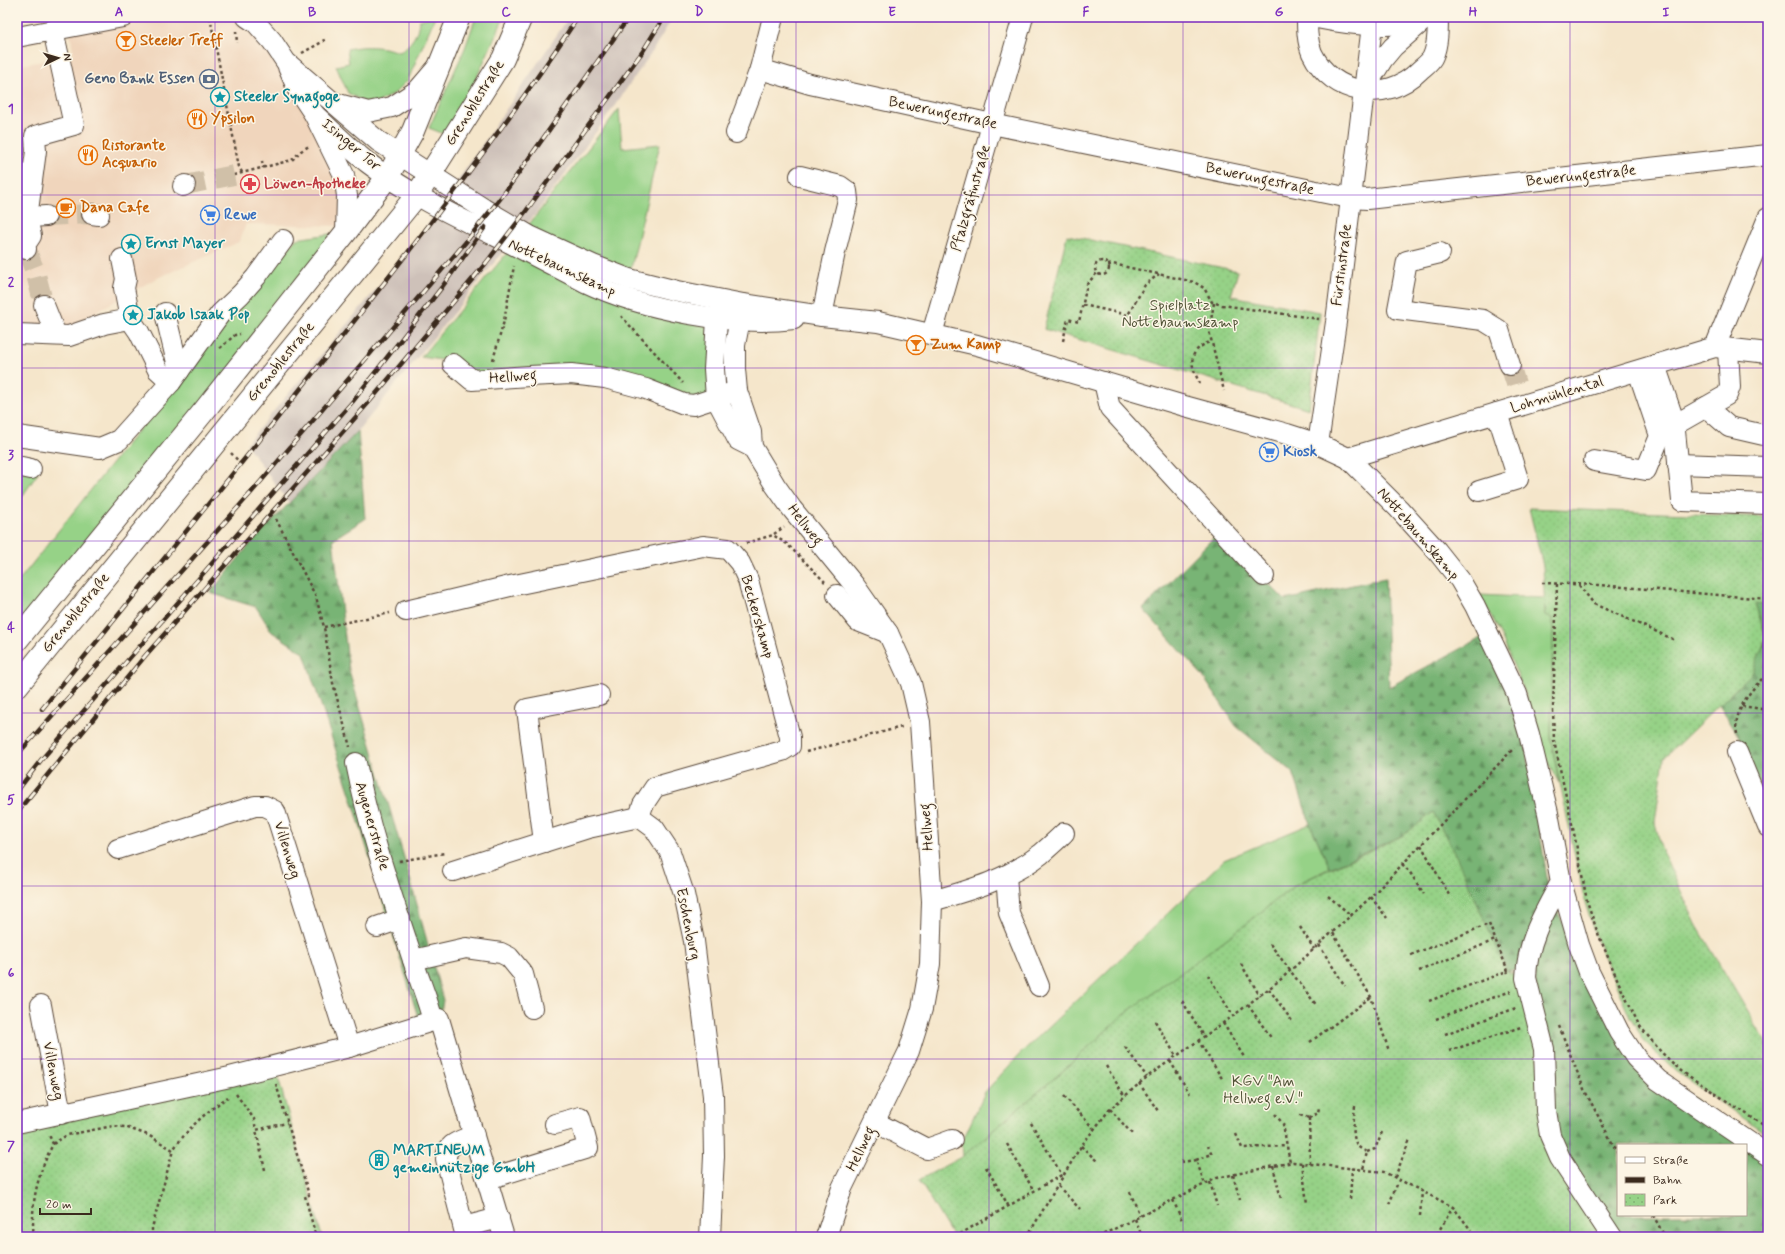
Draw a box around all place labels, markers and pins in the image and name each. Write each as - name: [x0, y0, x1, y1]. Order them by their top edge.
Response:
- bar icon: Steeler Treff: [115, 30, 137, 52]
- place label: Steeler Treff: [140, 31, 224, 51]
- bank icon: Geno Bank Essen: [198, 68, 220, 90]
- place label: Geno Bank Essen: [84, 69, 195, 89]
- place icon: Steeler Synagoge: [209, 86, 231, 108]
- place label: Steeler Synagoge: [234, 87, 340, 109]
- restaurant icon: Ypsilon: [186, 108, 208, 130]
- place label: Ypsilon: [211, 109, 255, 129]
- place label: Ristorante Acquario: [102, 136, 166, 173]
- restaurant icon: Ristorante Acquario: [77, 144, 99, 166]
- pharmacy icon: Löwen-Apotheke: [239, 173, 261, 195]
- place label: Löwen-Apotheke: [264, 174, 366, 195]
- cafe icon: Dana Cafe: [55, 197, 77, 219]
- place label: Dana Cafe: [80, 198, 150, 218]
- supermarket icon: Rewe: [199, 204, 221, 226]
- place label: Rewe: [224, 205, 257, 225]
- place icon: Ernst Mayer: [120, 233, 142, 255]
- place label: Ernst Mayer: [145, 234, 226, 254]
- place icon: Jakob Isaak Pop: [122, 304, 144, 326]
- place label: Jakob Isaak Pop: [147, 305, 250, 325]
- bar icon: Zum Kamp: [905, 334, 927, 356]
- place label: Zum Kamp: [930, 335, 1002, 355]
- supermarket icon: Kiosk: [1258, 441, 1280, 463]
- place label: Kiosk: [1283, 442, 1318, 462]
- place label: MARTINEUM gemeinnützige GmbH: [393, 1141, 535, 1180]
- building icon: MARTINEUM gemeinnützige GmbH: [368, 1149, 390, 1171]

